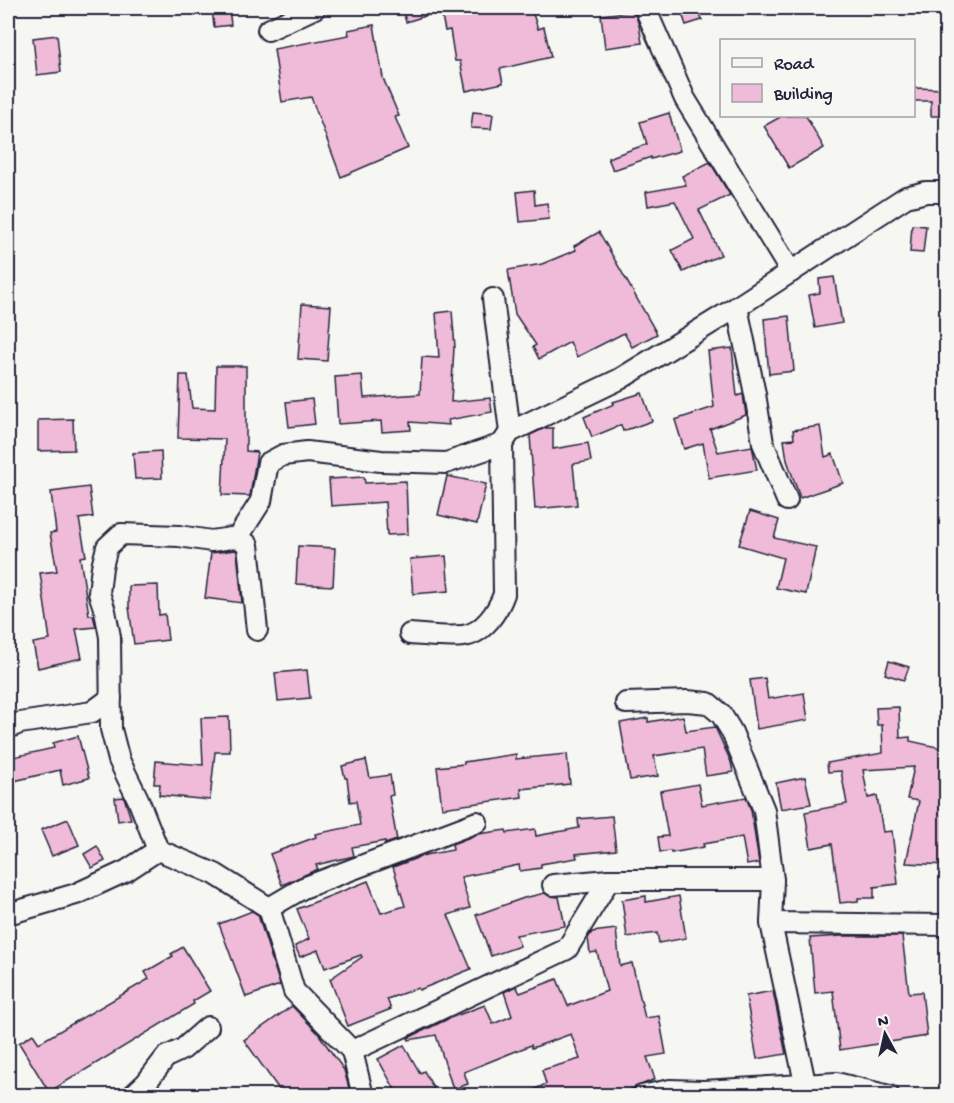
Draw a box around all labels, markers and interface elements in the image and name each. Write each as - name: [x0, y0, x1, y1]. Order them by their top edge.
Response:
- legend: [720, 39, 915, 117]
- text: Road: [774, 55, 815, 76]
- text: Building: [773, 85, 833, 106]
- north arrow: [855, 1004, 915, 1064]
- text: N: [877, 1012, 890, 1033]

